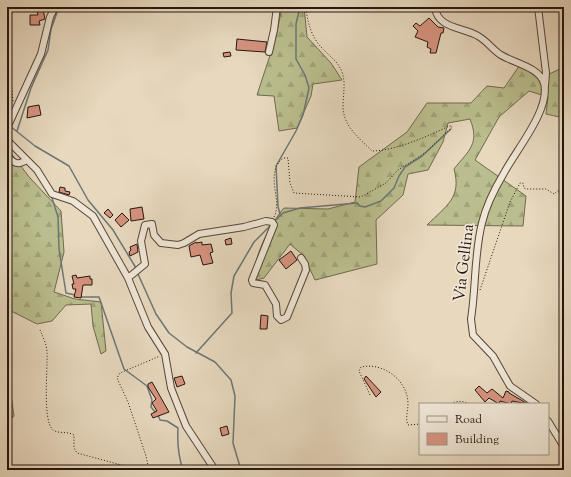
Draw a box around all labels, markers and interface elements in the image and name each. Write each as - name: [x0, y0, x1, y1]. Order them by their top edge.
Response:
- street label: Via Gellina: [449, 222, 481, 303]
- legend: [419, 403, 549, 455]
- text: Road: [455, 411, 482, 429]
- text: Building: [455, 431, 499, 449]

